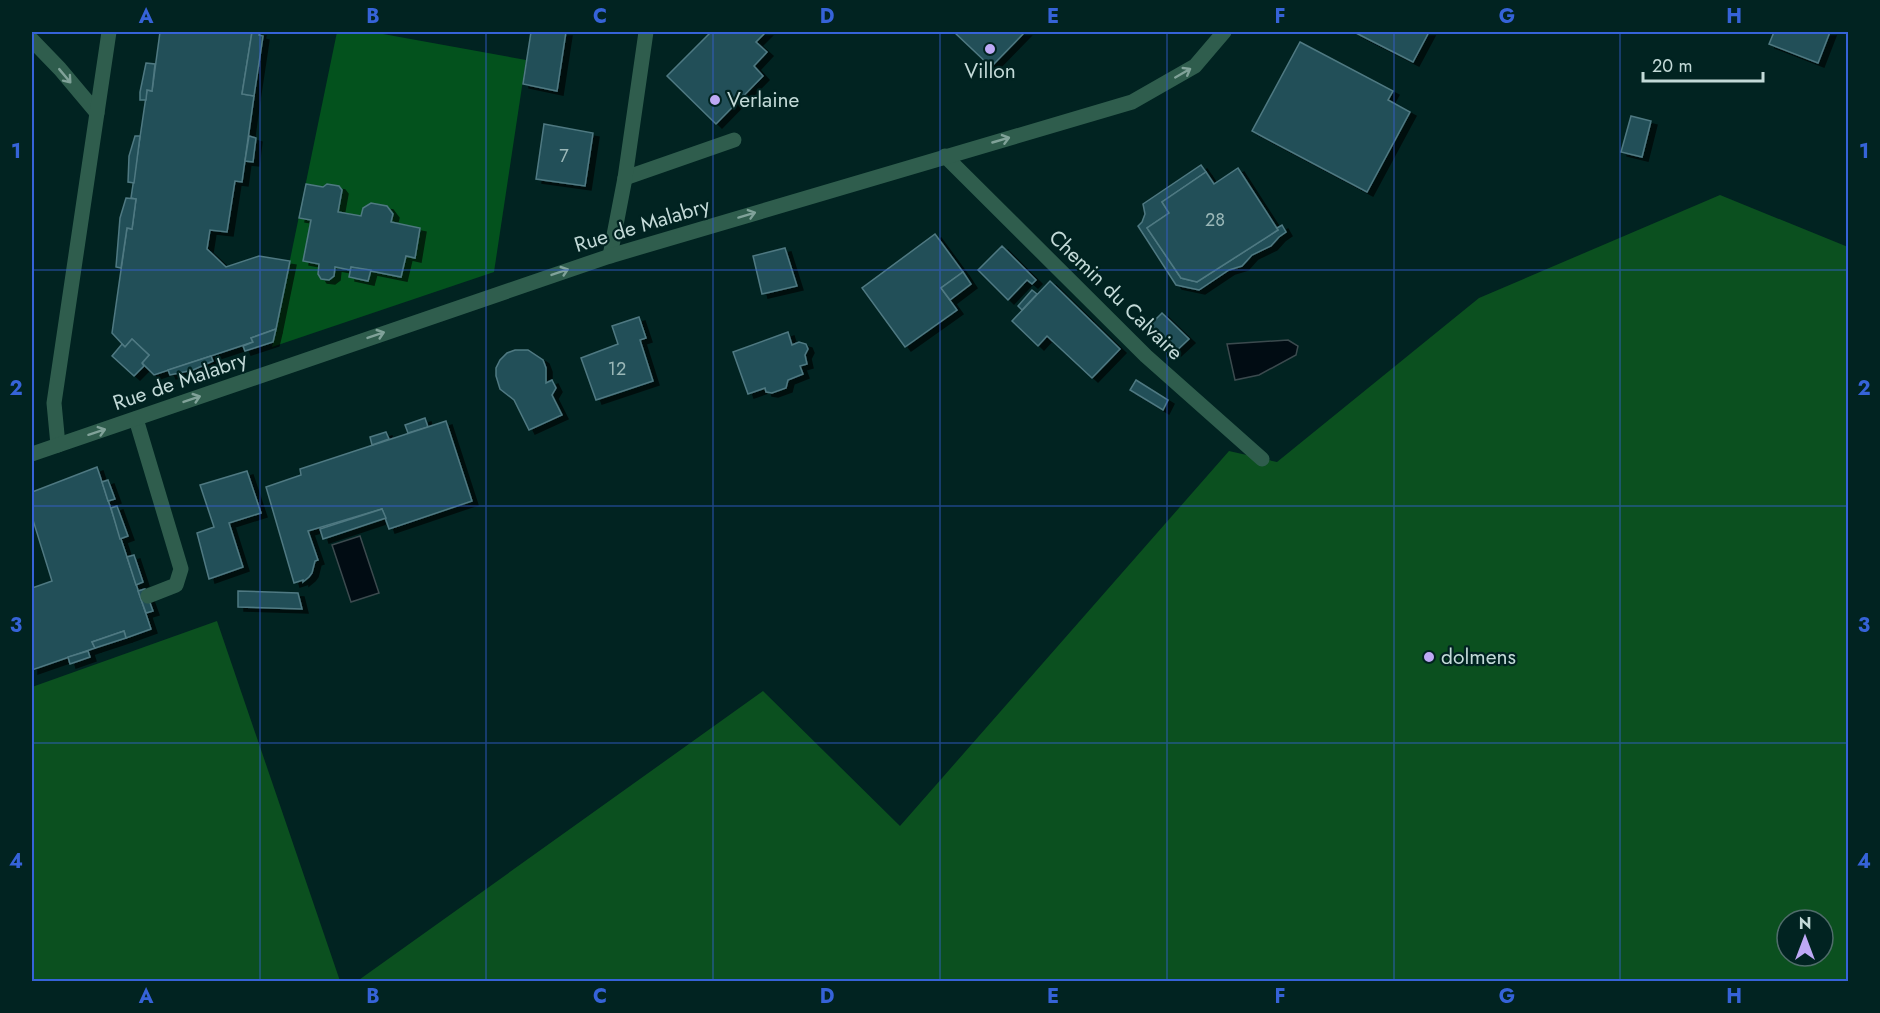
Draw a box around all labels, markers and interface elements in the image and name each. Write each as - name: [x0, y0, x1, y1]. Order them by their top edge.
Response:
- text: A: [138, 2, 154, 31]
- text: B: [366, 2, 380, 31]
- text: C: [593, 2, 607, 31]
- text: D: [820, 2, 834, 31]
- text: E: [1047, 2, 1059, 31]
- text: F: [1274, 2, 1286, 31]
- text: G: [1499, 2, 1515, 31]
- text: H: [1726, 2, 1742, 31]
- marker: Villon: [983, 42, 997, 56]
- scale bar: [1643, 45, 1763, 83]
- text: 20 m: [1652, 53, 1692, 79]
- place label: Villon: [964, 56, 1016, 86]
- one-way arrow: [1174, 66, 1191, 78]
- one-way arrow: [58, 68, 72, 83]
- place label: Verlaine: [727, 85, 800, 115]
- marker: Verlaine: [708, 93, 722, 107]
- one-way arrow: [992, 134, 1011, 145]
- text: 1: [11, 137, 21, 166]
- text: 1: [1859, 137, 1869, 166]
- house number: 7: [559, 143, 569, 169]
- street label: Rue de Malabry: [571, 190, 714, 260]
- house number: 28: [1205, 207, 1225, 233]
- one-way arrow: [737, 209, 756, 220]
- street label: Chemin du Calvaire: [1042, 223, 1190, 367]
- one-way arrow: [550, 266, 569, 277]
- one-way arrow: [366, 329, 385, 340]
- street label: Rue de Malabry: [109, 344, 252, 418]
- house number: 12: [608, 356, 626, 382]
- text: 2: [9, 374, 23, 403]
- text: 2: [1857, 374, 1871, 403]
- one-way arrow: [182, 393, 200, 404]
- one-way arrow: [87, 425, 106, 436]
- text: 3: [10, 611, 22, 640]
- text: 3: [1858, 611, 1870, 640]
- place label: dolmens: [1441, 642, 1516, 672]
- marker: dolmens: [1422, 650, 1436, 664]
- text: 4: [9, 847, 23, 876]
- text: 4: [1857, 847, 1871, 876]
- north arrow: [1775, 908, 1835, 968]
- text: N: [1799, 912, 1811, 935]
- text: A: [138, 982, 154, 1011]
- text: B: [366, 982, 380, 1011]
- text: C: [593, 982, 607, 1011]
- text: D: [820, 982, 834, 1011]
- text: E: [1047, 982, 1059, 1011]
- text: F: [1274, 982, 1286, 1011]
- text: G: [1499, 982, 1515, 1011]
- text: H: [1726, 982, 1742, 1011]

